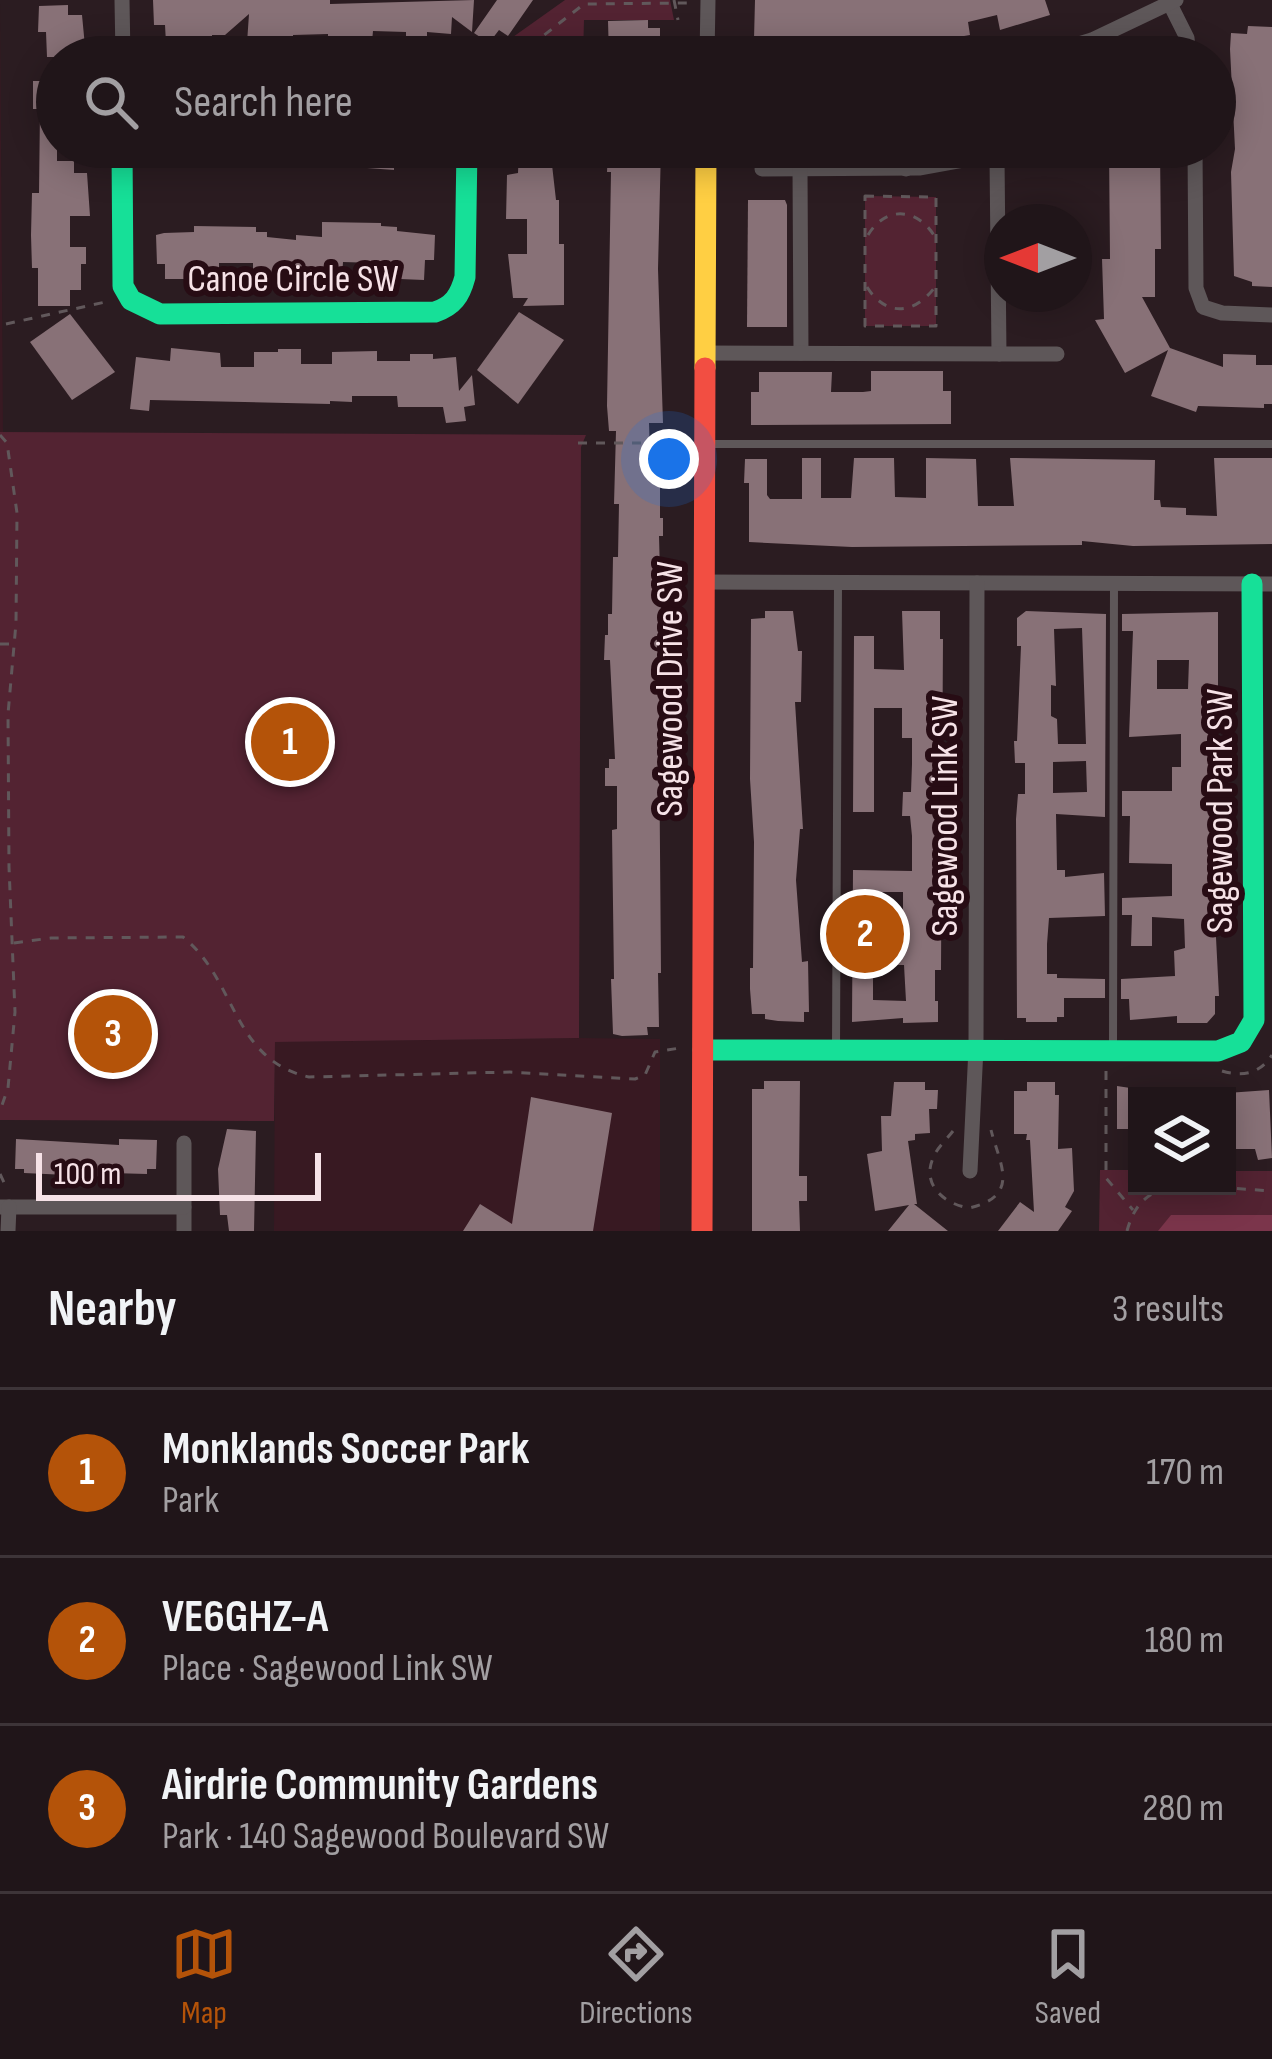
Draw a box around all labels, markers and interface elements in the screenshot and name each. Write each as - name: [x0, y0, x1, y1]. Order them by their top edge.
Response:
- search box: [36, 36, 1236, 168]
- icon: search: [78, 69, 144, 135]
- text: Search here: [174, 75, 353, 130]
- north arrow: [984, 204, 1092, 312]
- street label: Canoe Circle SW: [187, 256, 399, 303]
- your location: [639, 429, 699, 489]
- street label: Sagewood Drive SW: [647, 561, 694, 817]
- street label: Sagewood Park SW: [1197, 689, 1244, 933]
- street label: Sagewood Link SW: [922, 696, 969, 936]
- pin: 1: [251, 697, 329, 787]
- pin: 2: [826, 889, 904, 979]
- pin: 3: [74, 989, 152, 1079]
- map controls: [1128, 1087, 1236, 1195]
- button: layers: [1128, 1087, 1236, 1195]
- scale bar: [36, 1147, 321, 1200]
- text: 100 m: [54, 1154, 121, 1194]
- text: Nearby: [48, 1279, 177, 1340]
- text: 3 results: [1112, 1286, 1224, 1333]
- text: Monklands Soccer Park: [162, 1422, 530, 1477]
- text: 1: [79, 1449, 95, 1496]
- text: 170 m: [1146, 1449, 1224, 1496]
- text: Park: [162, 1477, 219, 1524]
- text: VE6GHZ-A: [162, 1590, 328, 1645]
- text: 2: [78, 1617, 96, 1664]
- text: 180 m: [1145, 1617, 1224, 1664]
- text: Place · Sagewood Link SW: [162, 1645, 493, 1692]
- text: Airdrie Community Gardens: [162, 1758, 598, 1813]
- text: 3: [78, 1785, 96, 1832]
- text: 280 m: [1142, 1785, 1224, 1832]
- text: Park · 140 Sagewood Boulevard SW: [162, 1813, 609, 1860]
- tab: Map: [171, 1921, 237, 2033]
- tab: Directions: [579, 1921, 693, 2033]
- tab: Saved: [1035, 1921, 1101, 2033]

